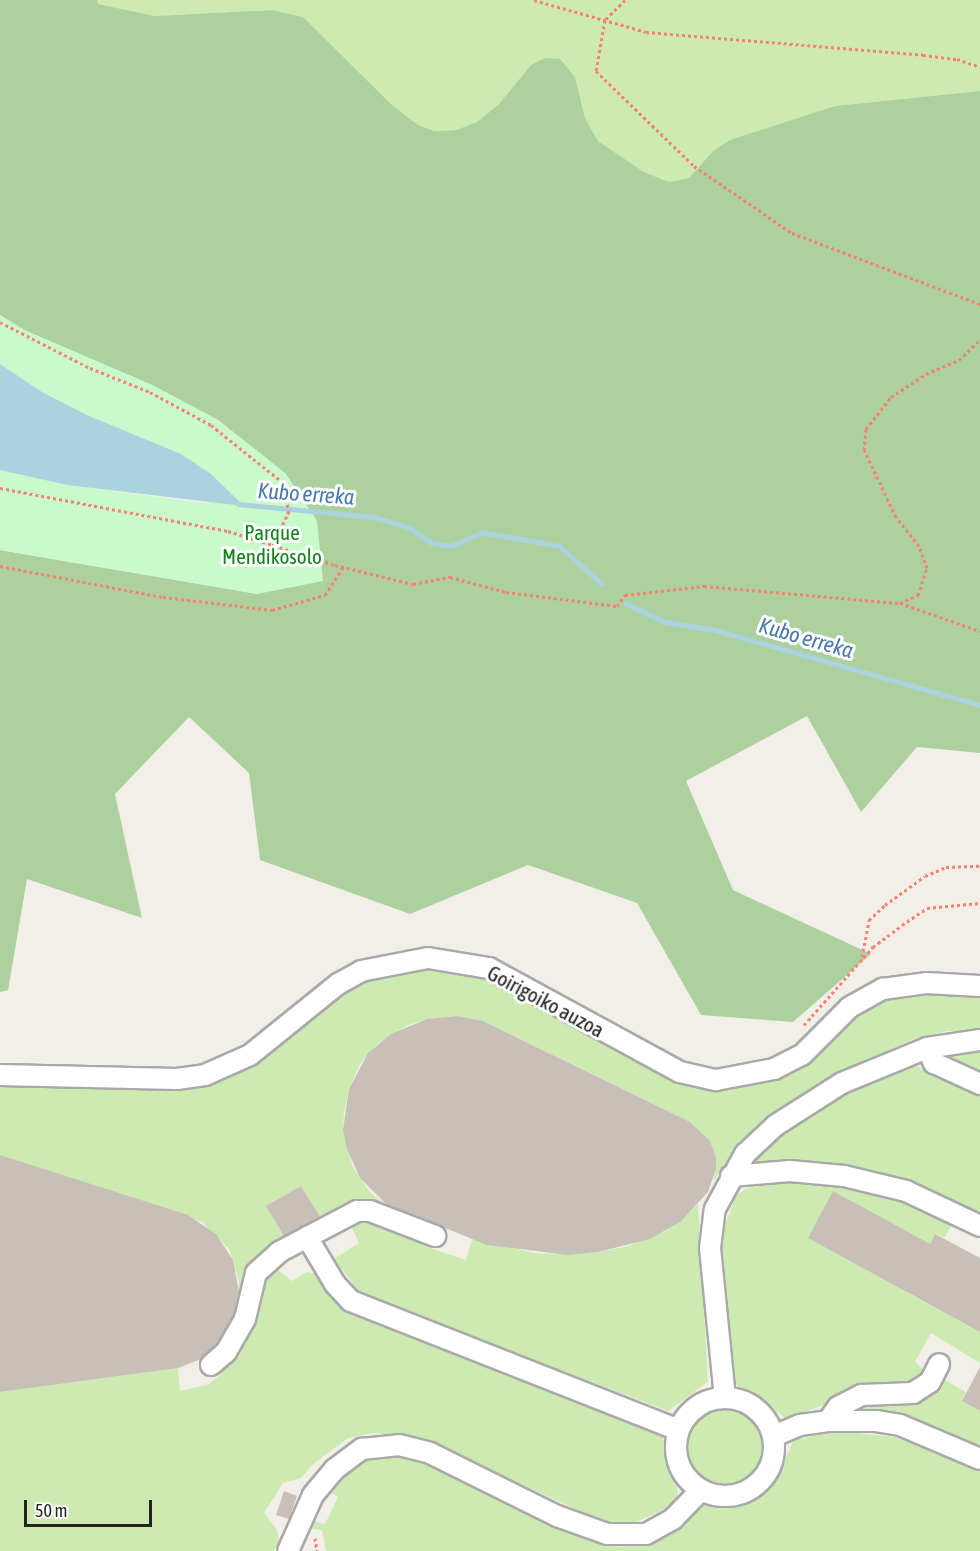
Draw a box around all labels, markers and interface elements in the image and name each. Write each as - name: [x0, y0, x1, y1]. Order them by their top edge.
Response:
- water label: Kubo erreka: [257, 477, 355, 511]
- park label: Parque Mendikosolo: [222, 519, 322, 569]
- water label: Kubo erreka: [756, 612, 856, 664]
- street label: Goirigoiko auzoa: [483, 960, 609, 1042]
- scale bar: [27, 1488, 154, 1526]
- text: 50 m: [35, 1500, 67, 1521]

